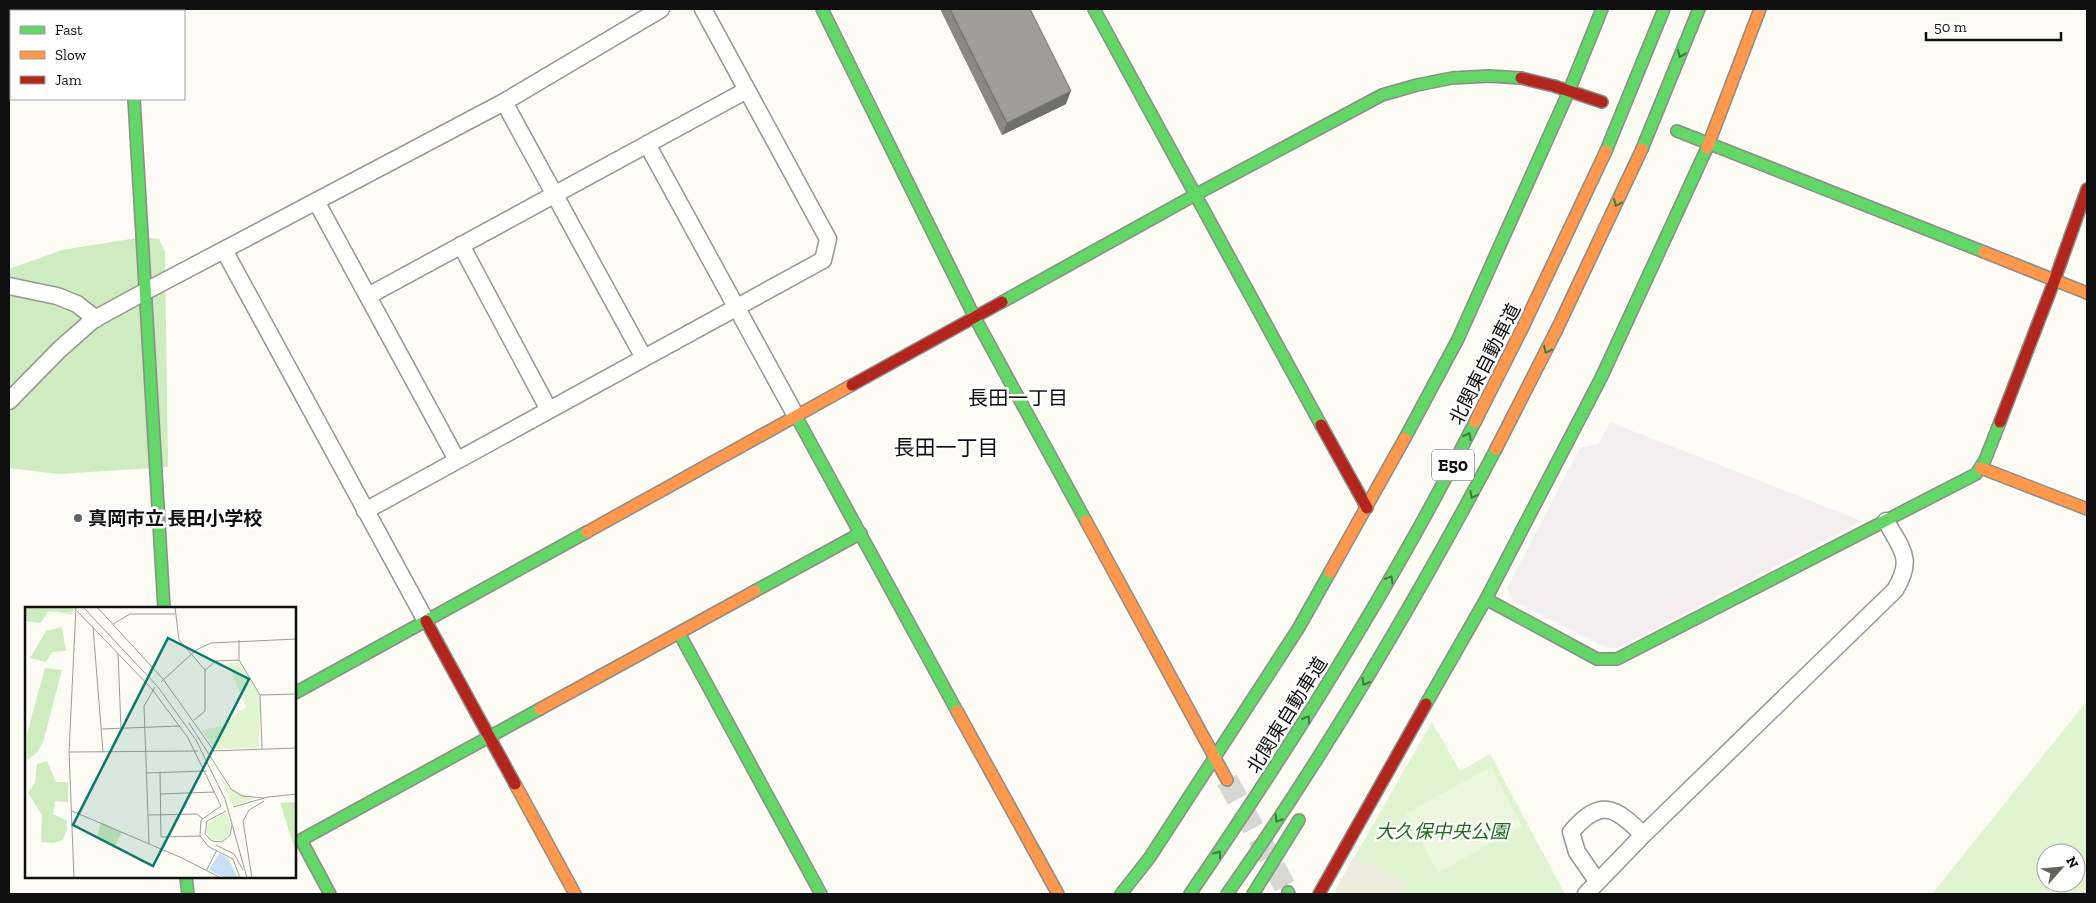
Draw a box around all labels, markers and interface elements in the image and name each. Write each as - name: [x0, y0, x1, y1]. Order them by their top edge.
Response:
- legend: [10, 10, 185, 100]
- scale bar: [1926, 10, 2061, 42]
- text: 50 m: [1934, 18, 1967, 36]
- text: Fast: [55, 21, 83, 39]
- text: Slow: [55, 46, 87, 64]
- one-way arrow: [1676, 49, 1687, 58]
- text: Jam: [55, 71, 82, 89]
- one-way arrow: [1612, 198, 1623, 207]
- street label: 北関東自動車道: [1445, 300, 1525, 428]
- one-way arrow: [1542, 345, 1553, 354]
- district label: 長田一丁目: [968, 386, 1068, 410]
- one-way arrow: [1462, 433, 1472, 442]
- district label: 長田一丁目: [894, 435, 999, 460]
- road number: E50: [1432, 450, 1474, 480]
- one-way arrow: [1469, 489, 1479, 498]
- place label: 真岡市立 長田小学校: [88, 507, 263, 530]
- marker: 真岡市立 長田小学校: [72, 512, 84, 524]
- one-way arrow: [1384, 576, 1394, 585]
- inset map: [25, 607, 296, 878]
- street label: 北関東自動車道: [1242, 653, 1332, 777]
- one-way arrow: [1362, 677, 1372, 686]
- one-way arrow: [1301, 715, 1310, 724]
- one-way arrow: [1275, 814, 1285, 823]
- park label: 大久保中央公園: [1375, 820, 1511, 843]
- north arrow: [2036, 843, 2086, 893]
- one-way arrow: [1212, 851, 1221, 860]
- text: N: [2062, 854, 2082, 871]

